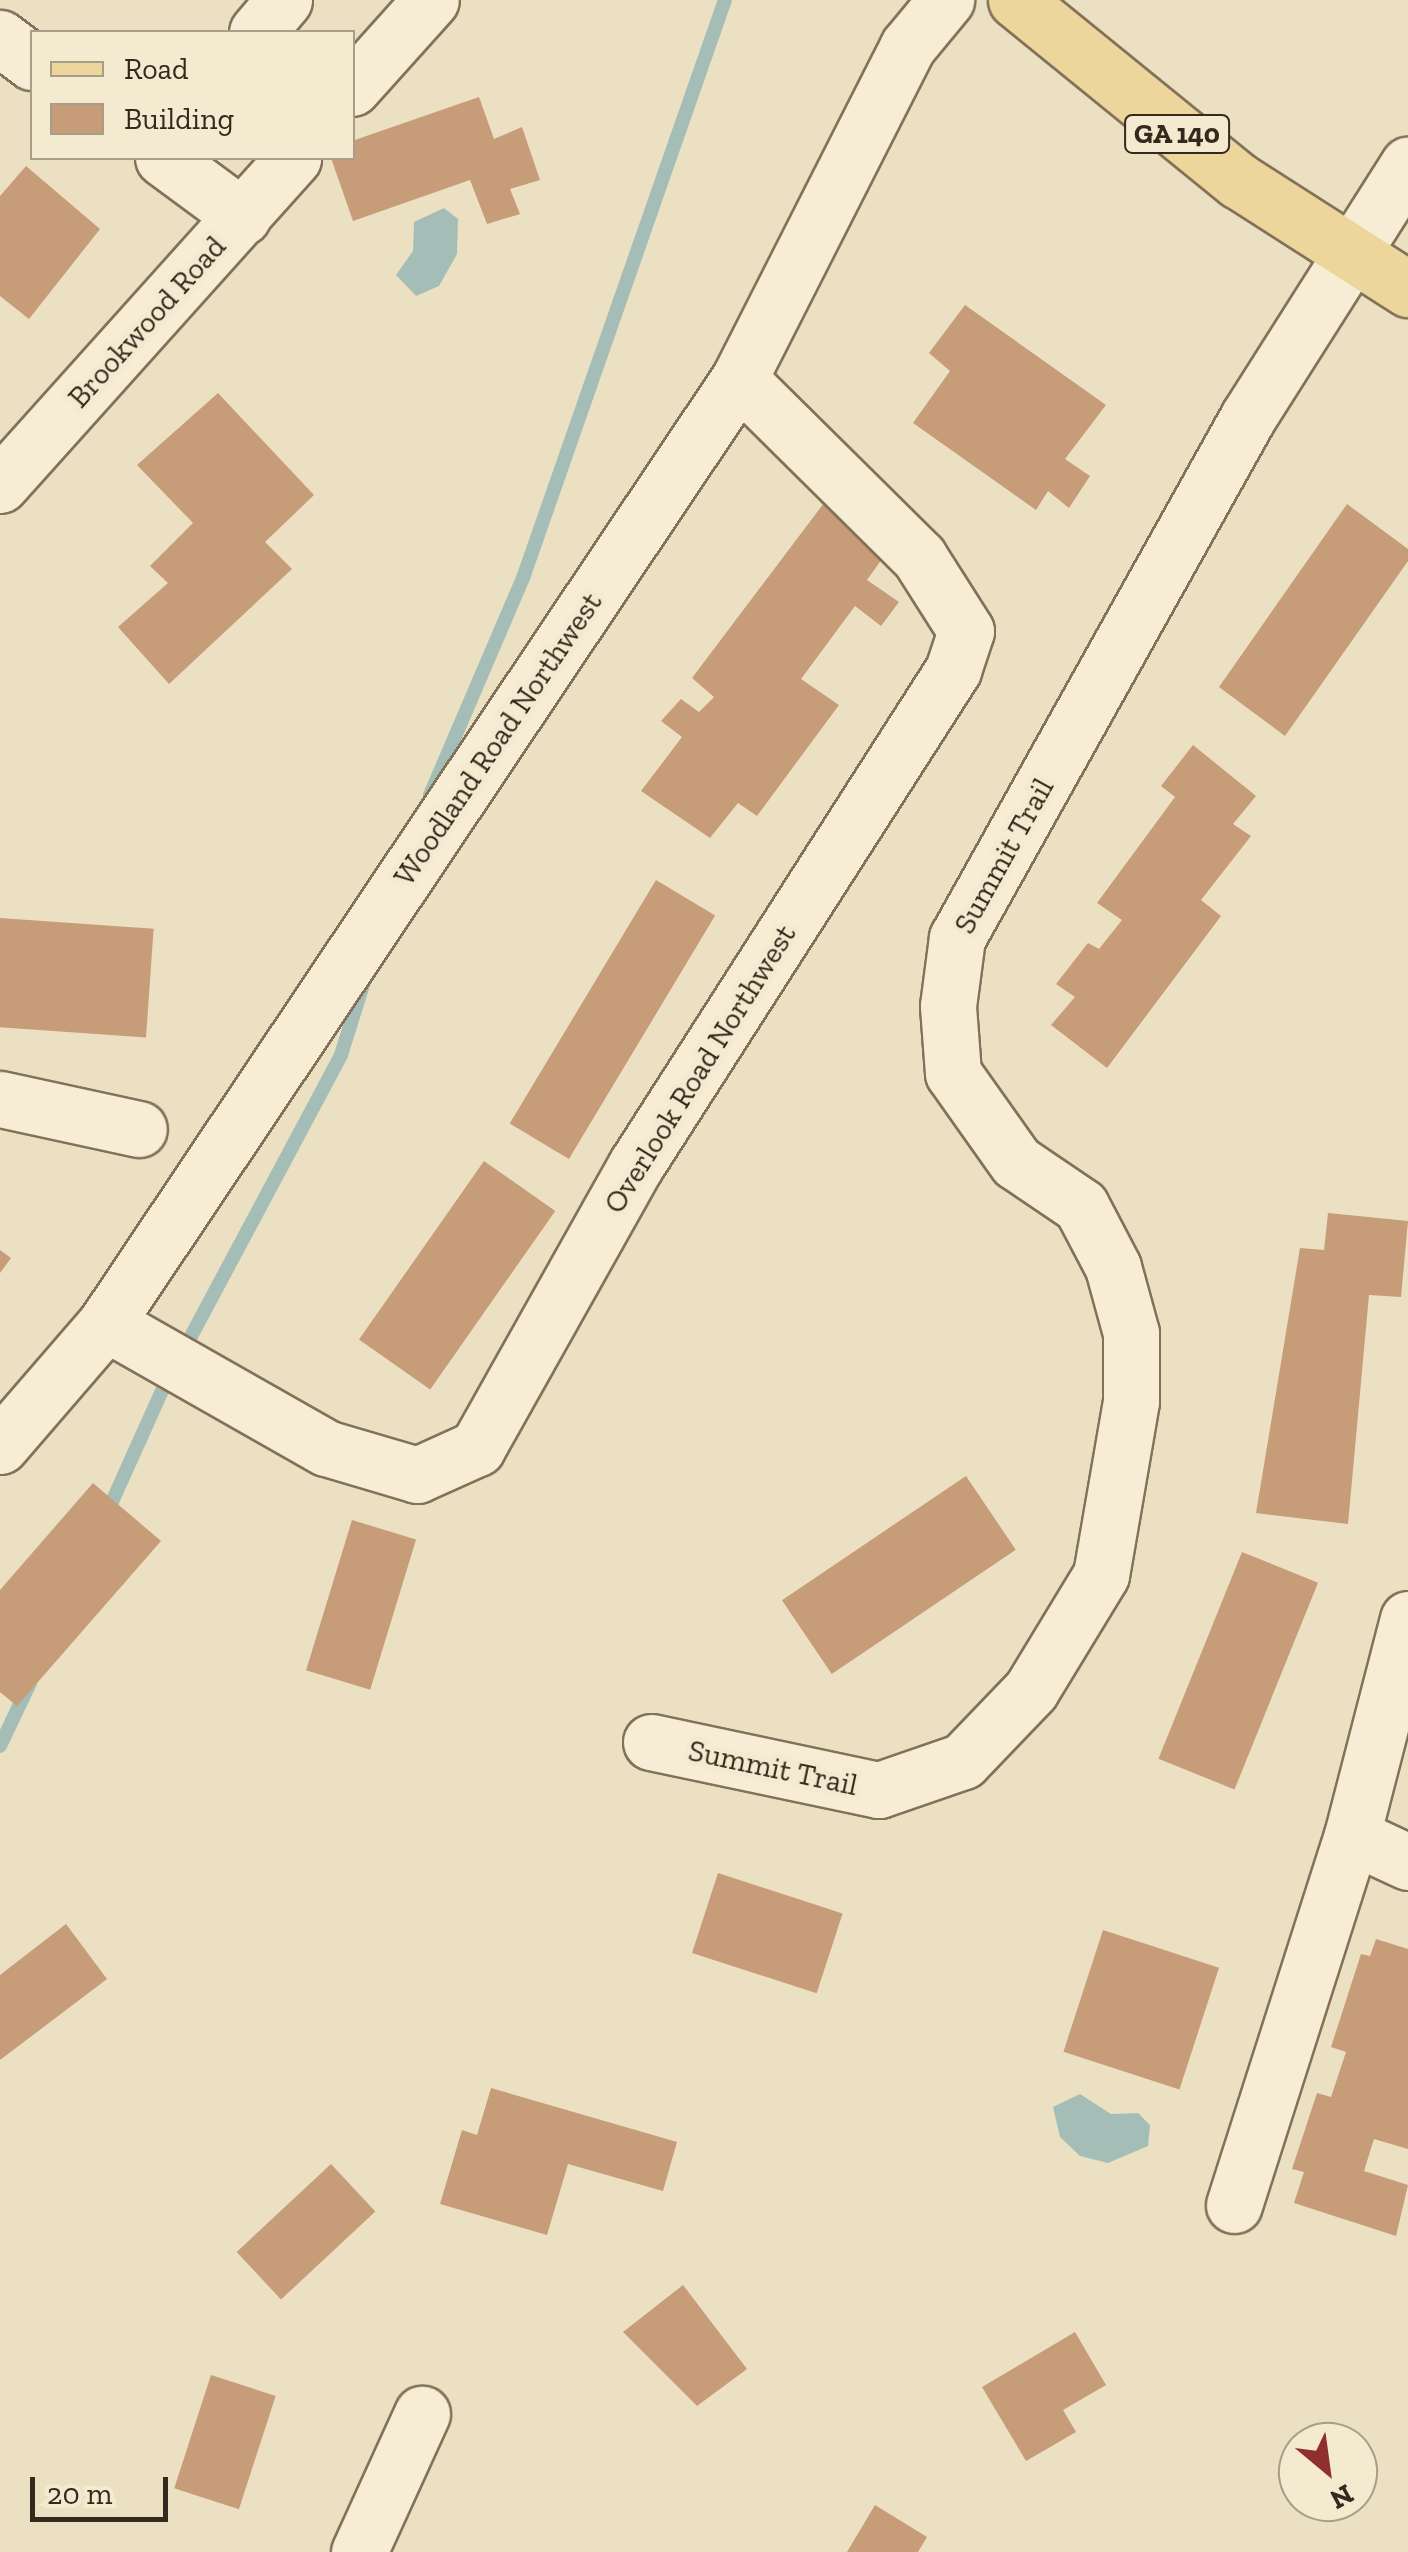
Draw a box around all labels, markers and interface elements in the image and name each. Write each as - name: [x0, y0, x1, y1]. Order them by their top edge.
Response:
- legend: [30, 30, 355, 160]
- text: Road: [124, 51, 189, 87]
- text: Building: [124, 101, 234, 137]
- road number: GA 140: [1122, 111, 1232, 157]
- street label: Brookwood Road: [61, 229, 233, 415]
- street label: Woodland Road Northwest: [386, 586, 610, 892]
- street label: Summit Trail: [946, 772, 1062, 940]
- street label: Overlook Road Northwest: [596, 918, 804, 1220]
- street label: Summit Trail: [685, 1732, 861, 1804]
- north arrow: [1278, 2422, 1378, 2522]
- scale bar: [35, 2457, 172, 2519]
- text: 20 m: [47, 2476, 112, 2512]
- text: N: [1325, 2477, 1359, 2517]

